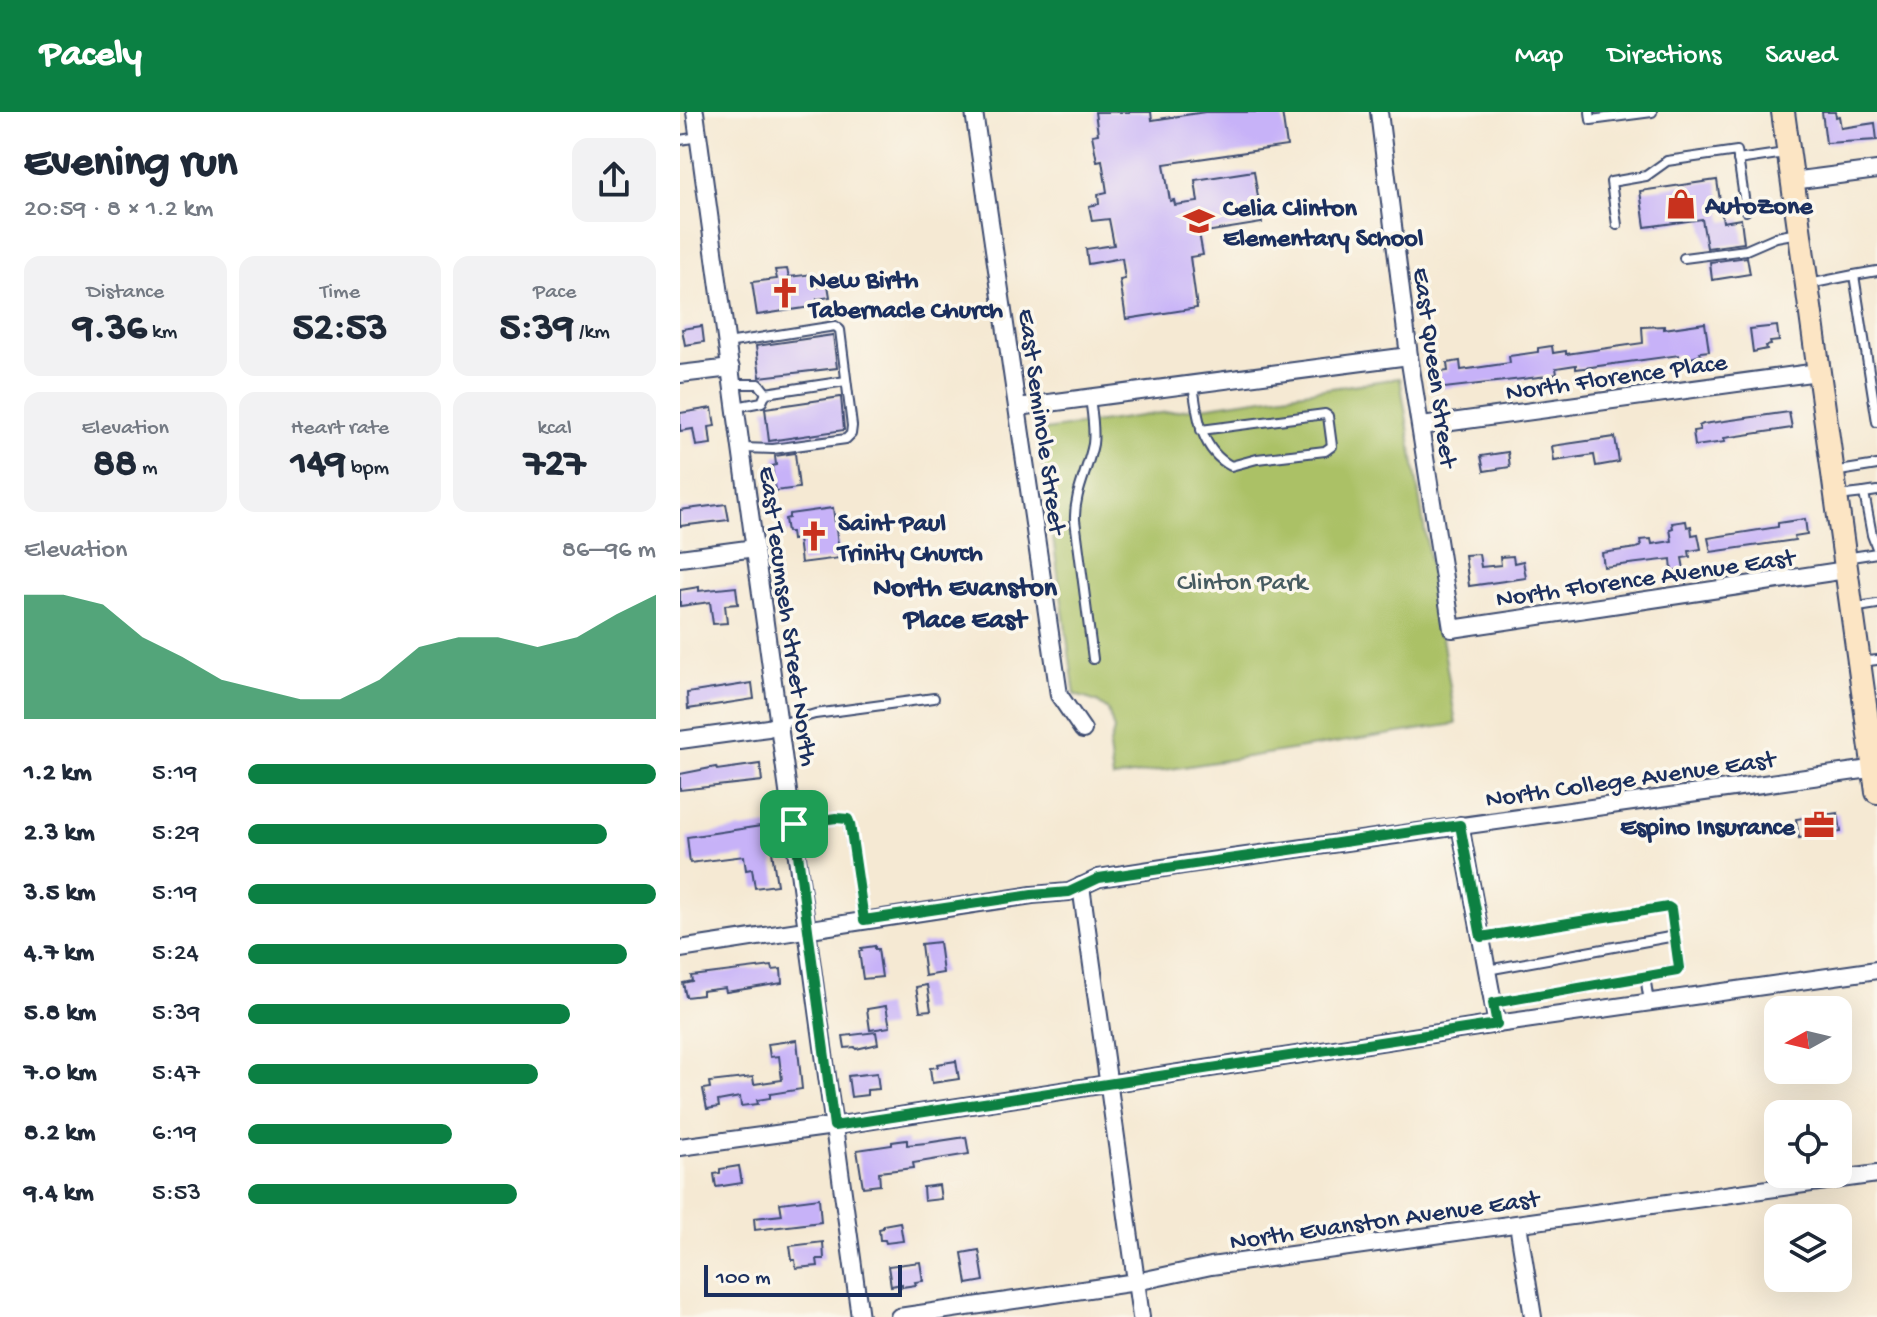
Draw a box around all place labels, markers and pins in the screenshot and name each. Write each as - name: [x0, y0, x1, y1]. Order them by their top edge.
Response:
- shop icon: AutoZone: [1664, 187, 1698, 221]
- place label: AutoZone: [1704, 193, 1814, 224]
- place label: Celia Clinton Elementary School: [1223, 195, 1424, 256]
- school or university icon: Celia Clinton Elementary School: [1182, 204, 1216, 238]
- place label: New Birth Tabernacle Church: [807, 267, 1003, 328]
- church icon: New Birth Tabernacle Church: [768, 276, 802, 310]
- place label: Saint Paul Trinity Church: [836, 510, 983, 571]
- church icon: Saint Paul Trinity Church: [797, 519, 831, 553]
- pin: [760, 790, 828, 858]
- office icon: Espino Insurance: [1802, 808, 1836, 842]
- place label: Espino Insurance: [1620, 814, 1797, 845]

